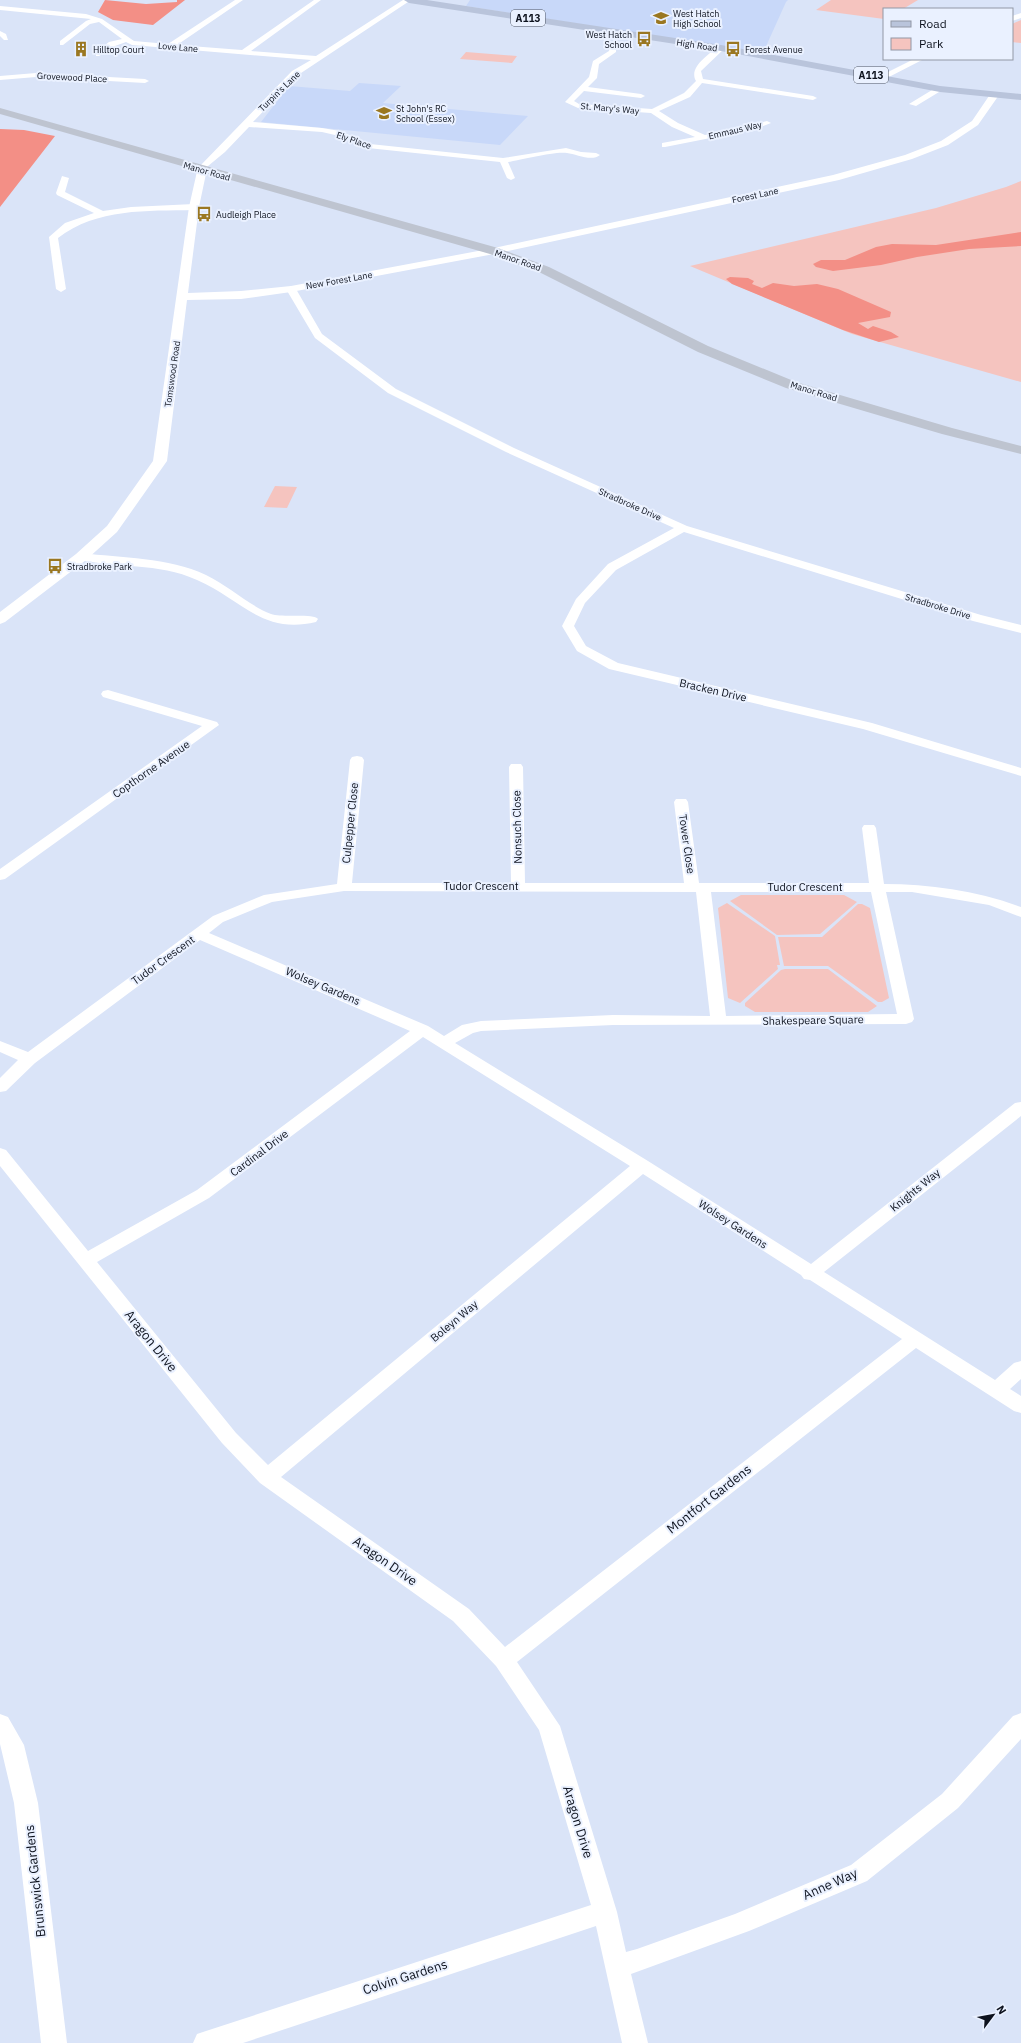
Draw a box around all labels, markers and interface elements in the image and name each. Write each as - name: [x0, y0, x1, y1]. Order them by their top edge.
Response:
- place label: West Hatch High School: [673, 8, 722, 29]
- legend: [883, 8, 1013, 60]
- school or university icon: West Hatch High School: [652, 9, 670, 27]
- road number: A113: [511, 10, 545, 26]
- text: Road: [919, 16, 947, 31]
- place label: West Hatch School: [586, 29, 633, 50]
- bus stop icon: West Hatch School: [635, 30, 653, 48]
- street label: High Road: [676, 36, 718, 54]
- text: Park: [919, 36, 944, 51]
- building icon: Hilltop Court: [72, 40, 90, 58]
- street label: Love Lane: [158, 40, 199, 54]
- bus stop icon: Forest Avenue: [724, 40, 742, 58]
- place label: Hilltop Court: [93, 44, 144, 55]
- place label: Forest Avenue: [745, 44, 803, 55]
- road number: A113: [854, 67, 888, 83]
- street label: Turpin's Lane: [256, 68, 302, 114]
- street label: Grovewood Place: [37, 70, 107, 84]
- street label: St. Mary's Way: [580, 100, 640, 116]
- place label: St John's RC School (Essex): [396, 103, 455, 124]
- school or university icon: St John's RC School (Essex): [375, 104, 393, 122]
- street label: Emmaus Way: [707, 118, 763, 141]
- street label: Ely Place: [335, 129, 373, 151]
- street label: Manor Road: [182, 159, 232, 183]
- street label: Forest Lane: [731, 185, 779, 205]
- bus stop icon: Audleigh Place: [195, 205, 213, 223]
- place label: Audleigh Place: [216, 209, 276, 220]
- street label: Manor Road: [493, 247, 543, 273]
- street label: New Forest Lane: [305, 269, 373, 291]
- street label: Tomswood Road: [162, 340, 182, 408]
- street label: Manor Road: [789, 379, 839, 403]
- street label: Stradbroke Drive: [597, 485, 663, 523]
- bus stop icon: Stradbroke Park: [46, 557, 64, 575]
- place label: Stradbroke Park: [67, 561, 132, 572]
- street label: Stradbroke Drive: [904, 591, 972, 621]
- street label: Bracken Drive: [678, 675, 748, 705]
- street label: Copthorne Avenue: [110, 737, 192, 801]
- street label: Culpepper Close: [339, 782, 361, 864]
- street label: Nonsuch Close: [509, 790, 525, 864]
- street label: Tower Close: [676, 813, 698, 875]
- street label: Tudor Crescent: [444, 879, 519, 893]
- street label: Tudor Crescent: [768, 880, 843, 894]
- street label: Tudor Crescent: [129, 932, 198, 988]
- street label: Wolsey Gardens: [284, 964, 362, 1008]
- street label: Shakespeare Square: [762, 1012, 864, 1028]
- street label: Cardinal Drive: [227, 1127, 291, 1179]
- street label: Knights Way: [887, 1165, 943, 1215]
- street label: Wolsey Gardens: [696, 1196, 770, 1252]
- street label: Boleyn Way: [427, 1297, 481, 1345]
- street label: Aragon Drive: [121, 1307, 181, 1375]
- street label: Montfort Gardens: [663, 1461, 755, 1537]
- street label: Aragon Drive: [350, 1533, 420, 1589]
- street label: Aragon Drive: [559, 1784, 597, 1860]
- street label: Brunswick Gardens: [21, 1824, 49, 1938]
- street label: Anne Way: [800, 1864, 860, 1904]
- street label: Colvin Gardens: [361, 1955, 449, 1999]
- north arrow: [973, 1995, 1013, 2035]
- text: N: [993, 2003, 1010, 2017]

